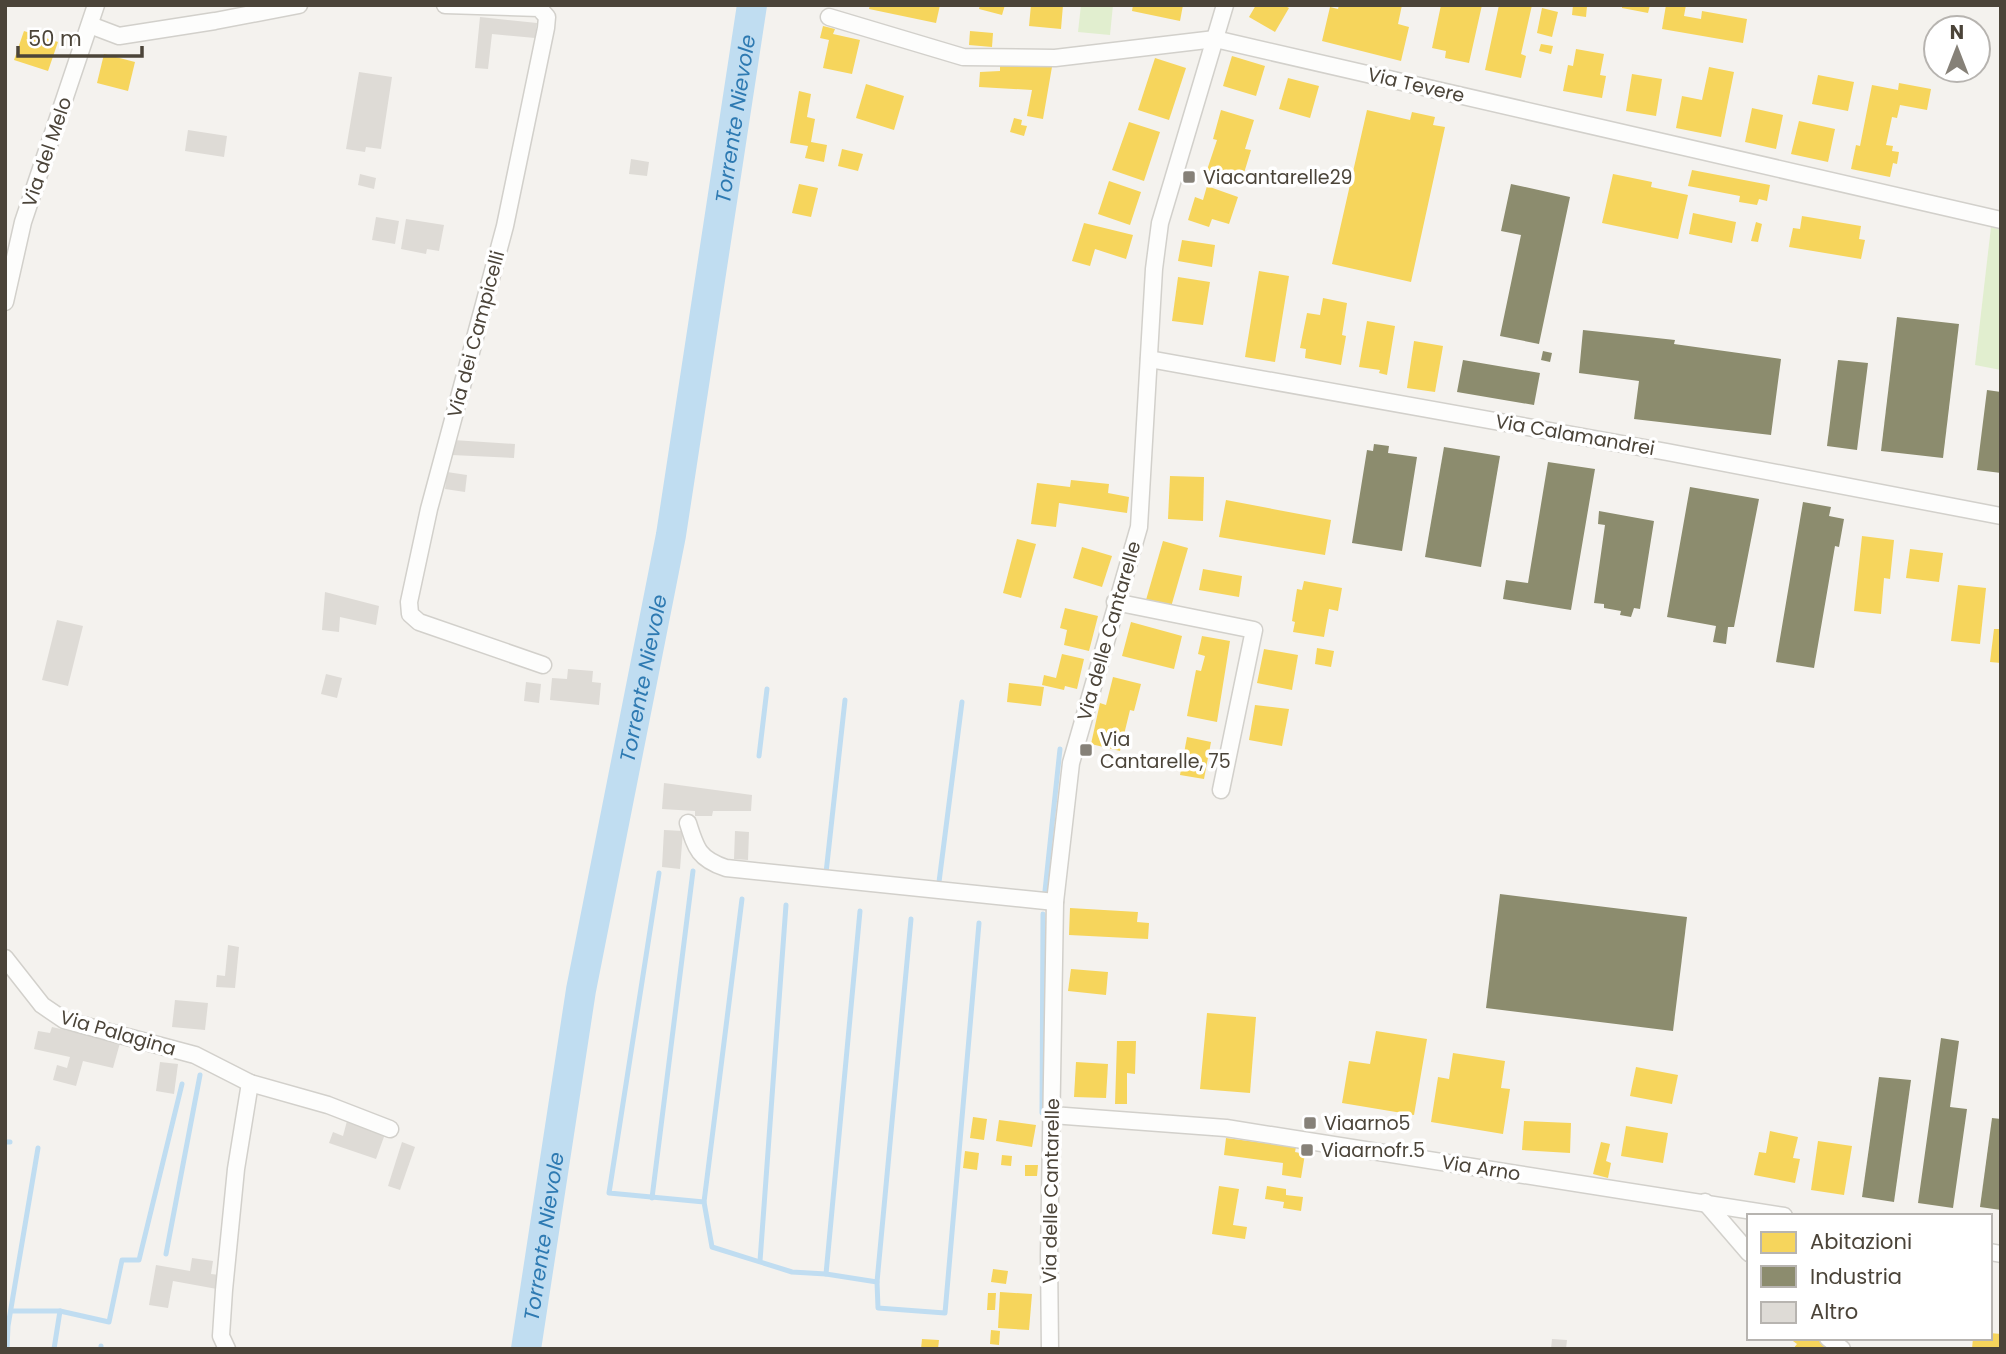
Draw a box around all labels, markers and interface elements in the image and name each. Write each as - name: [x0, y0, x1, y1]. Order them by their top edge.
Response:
- scale bar: [18, 14, 142, 58]
- north arrow: [1922, 14, 1992, 84]
- text: N: [1950, 19, 1964, 46]
- text: 50 m: [28, 24, 82, 53]
- water label: Torrente Nievole: [707, 32, 762, 205]
- street label: Via Tevere: [1365, 61, 1467, 109]
- street label: Via del Melo: [16, 93, 78, 211]
- place label: Viacantarelle29: [1203, 164, 1353, 191]
- marker: Viacantarelle29: [1181, 169, 1197, 185]
- street label: Via dei Campicelli: [441, 248, 511, 420]
- street label: Via Calamandrei: [1493, 408, 1657, 462]
- street label: Via delle Cantarelle: [1070, 538, 1148, 724]
- water label: Torrente Nievole: [612, 592, 673, 765]
- place label: Via Cantarelle, 75: [1100, 726, 1231, 775]
- marker: Via Cantarelle, 75: [1078, 742, 1094, 758]
- street label: Via Palagina: [57, 1004, 179, 1062]
- street label: Via delle Cantarelle: [1036, 1098, 1066, 1284]
- place label: Viaarno5: [1324, 1110, 1411, 1137]
- marker: Viaarno5: [1302, 1115, 1318, 1131]
- place label: Viaarnofr.5: [1321, 1137, 1425, 1164]
- marker: Viaarnofr.5: [1299, 1142, 1315, 1158]
- street label: Via Arno: [1440, 1148, 1522, 1188]
- water label: Torrente Nievole: [516, 1150, 570, 1323]
- legend: [1747, 1214, 1992, 1340]
- text: Abitazioni: [1810, 1227, 1912, 1256]
- text: Industria: [1810, 1262, 1902, 1291]
- text: Altro: [1810, 1297, 1858, 1326]

